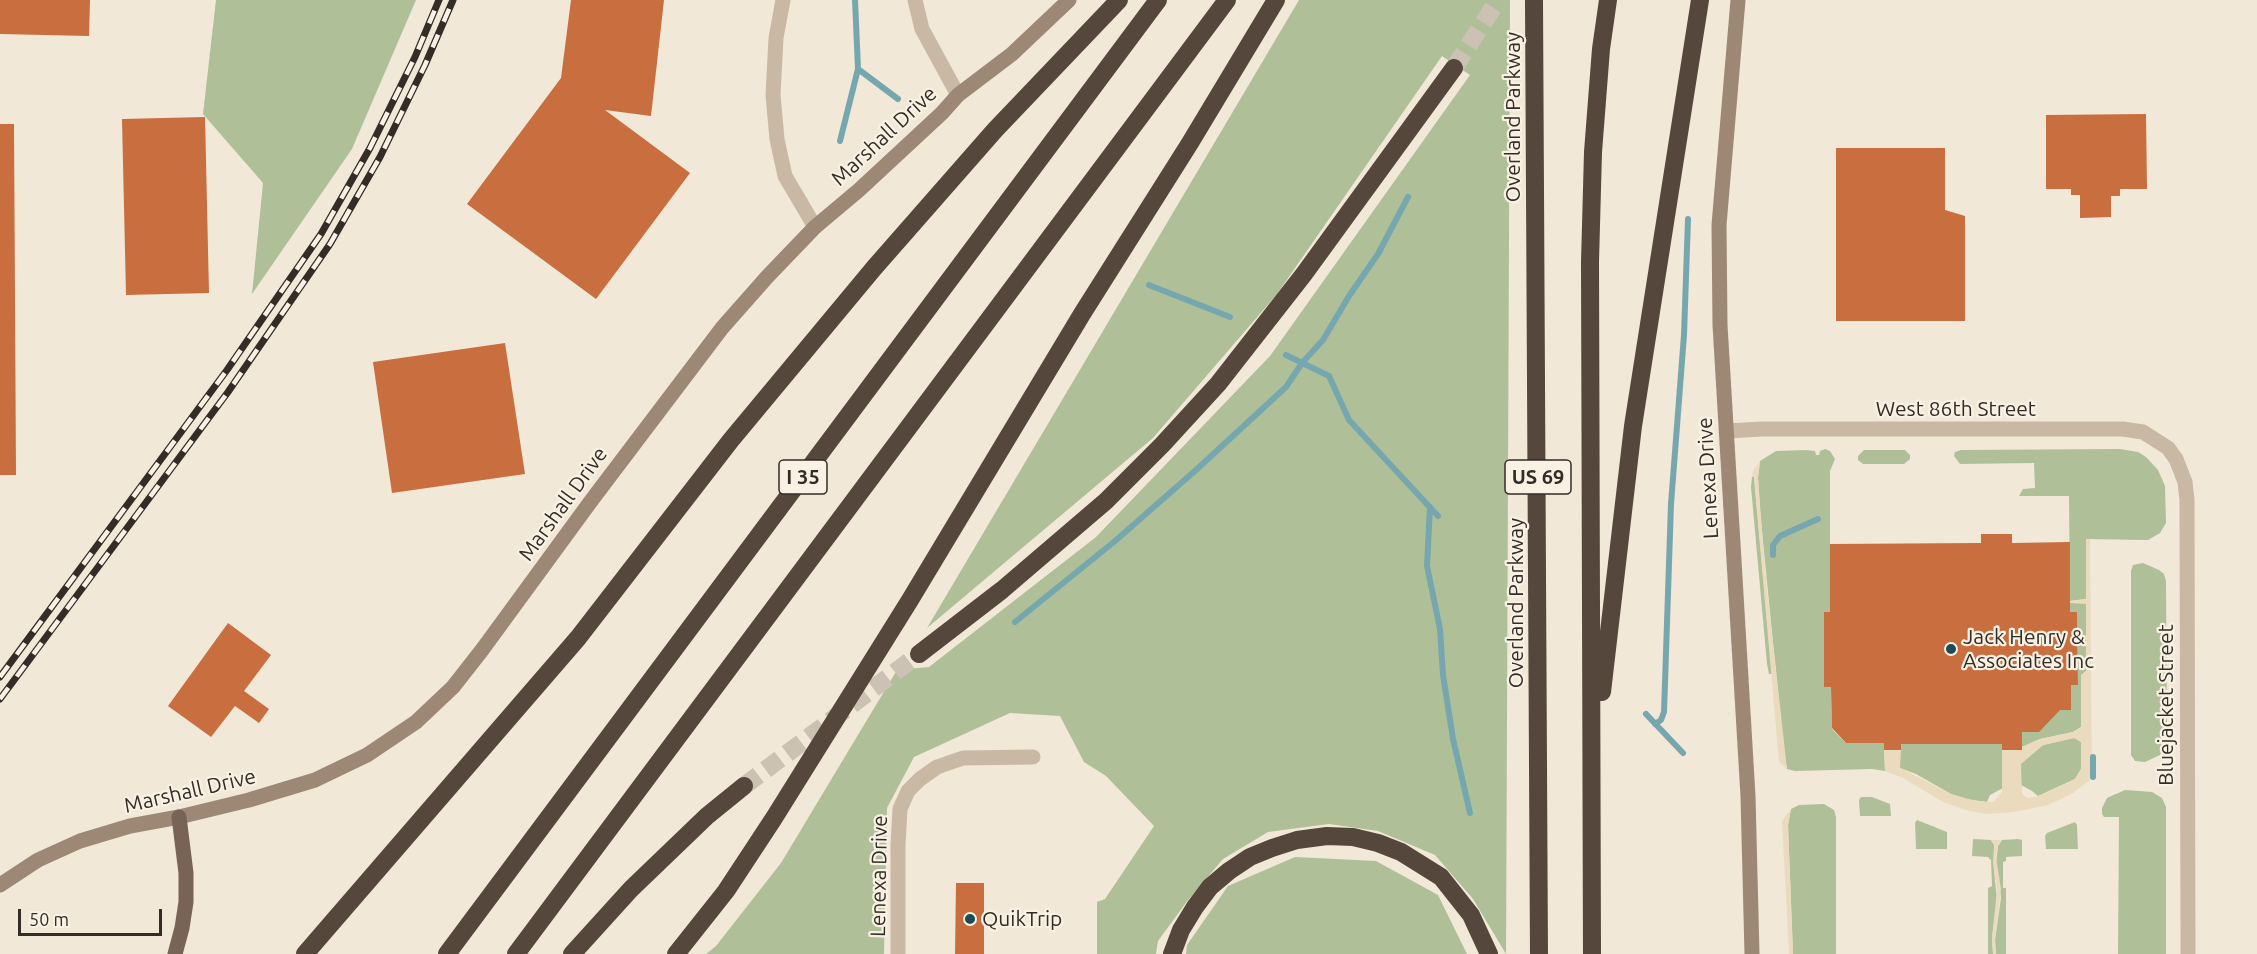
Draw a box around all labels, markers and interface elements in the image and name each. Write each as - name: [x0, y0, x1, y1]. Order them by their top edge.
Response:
- street label: Overland Parkway: [1500, 32, 1526, 202]
- street label: Marshall Drive: [826, 81, 942, 191]
- street label: West 86th Street: [1876, 396, 2036, 422]
- street label: Lenexa Drive: [1692, 417, 1724, 539]
- street label: Marshall Drive: [513, 442, 613, 566]
- road number: I 35: [779, 460, 827, 494]
- road number: US 69: [1505, 460, 1571, 494]
- street label: Overland Parkway: [1503, 518, 1529, 688]
- place label: Jack Henry & Associates Inc: [1963, 624, 2094, 674]
- street label: Bluejacket Street: [2153, 624, 2179, 786]
- marker: Jack Henry & Associates Inc: [1944, 642, 1958, 656]
- street label: Marshall Drive: [122, 764, 258, 818]
- street label: Lenexa Drive: [865, 815, 893, 937]
- scale bar: [21, 897, 165, 935]
- place label: QuikTrip: [982, 906, 1062, 932]
- text: 50 m: [29, 909, 69, 929]
- marker: QuikTrip: [963, 912, 977, 926]

